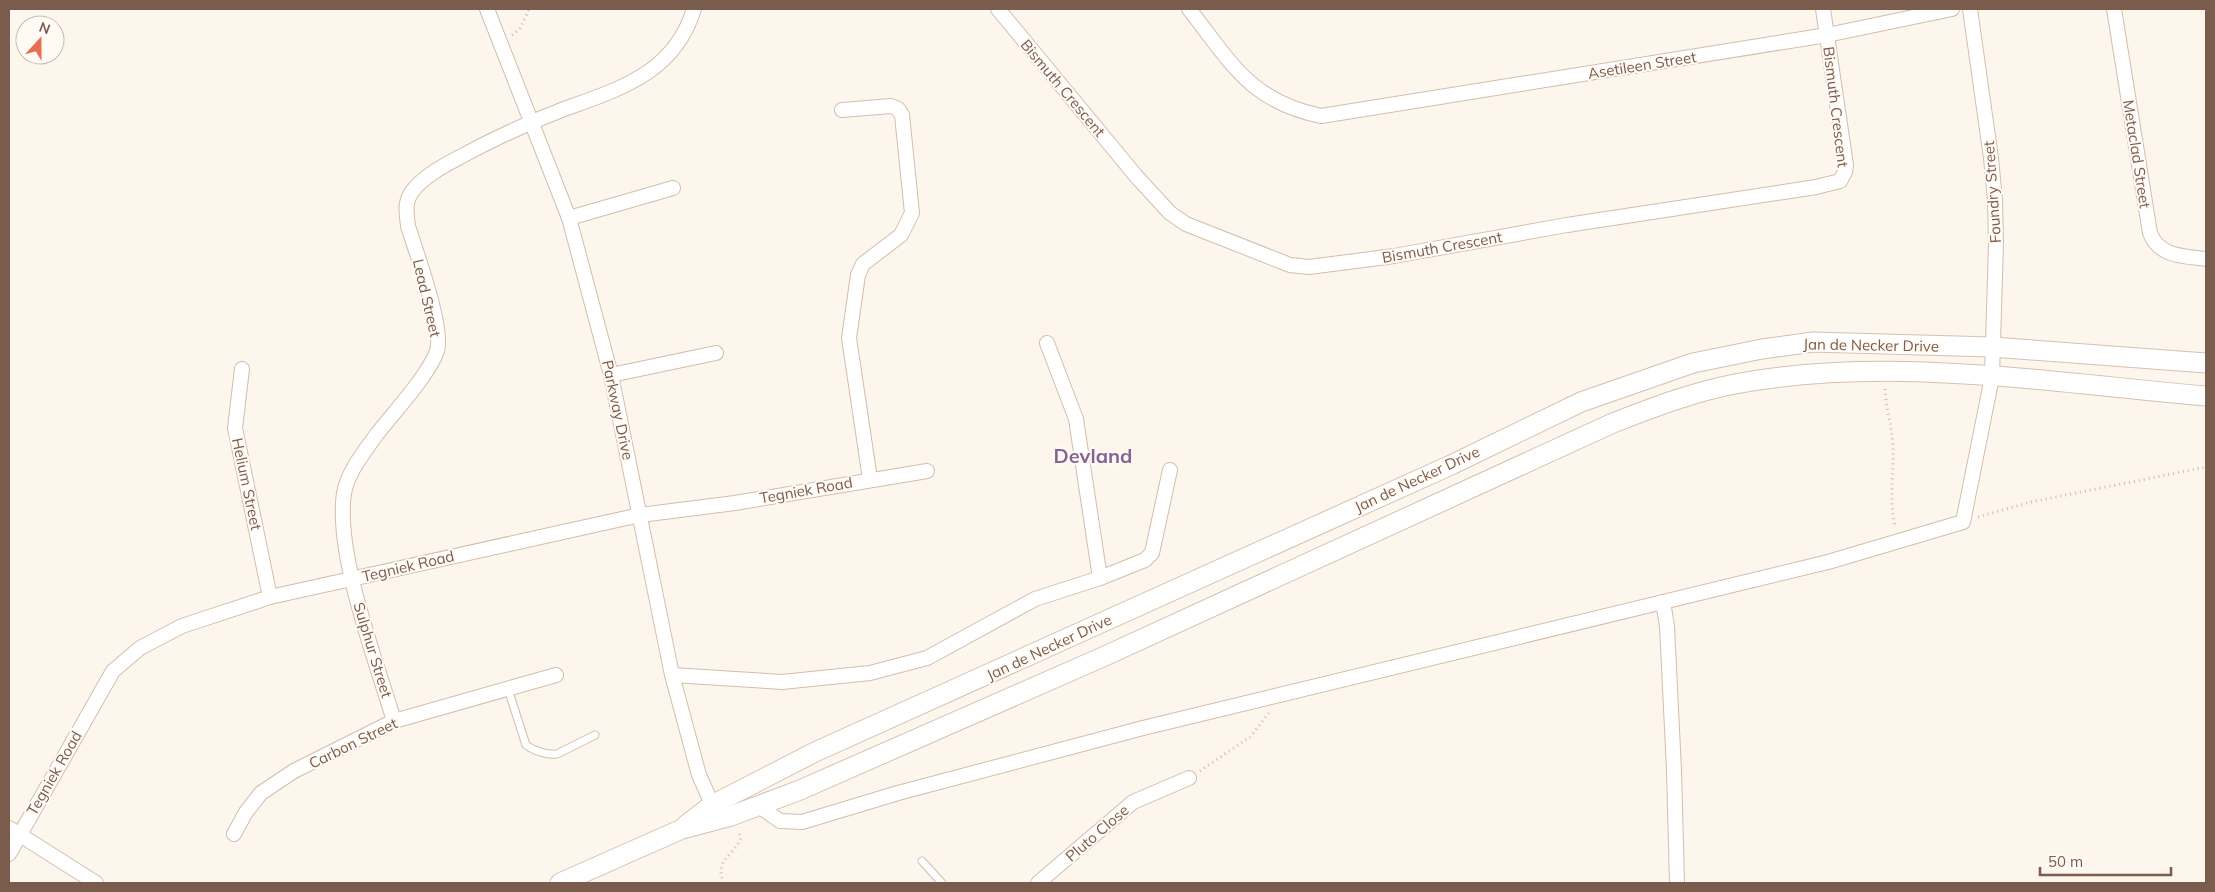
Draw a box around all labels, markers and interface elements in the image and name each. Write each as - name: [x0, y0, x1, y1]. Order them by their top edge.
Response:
- north arrow: [15, 15, 65, 65]
- text: N: [36, 18, 53, 38]
- street label: Bismuth Crescent: [1017, 35, 1109, 141]
- street label: Bismuth Crescent: [1819, 45, 1853, 169]
- street label: Asetileen Street: [1586, 47, 1698, 83]
- street label: Metaclad Street: [2119, 98, 2155, 210]
- street label: Foundry Street: [1979, 140, 2005, 244]
- street label: Bismuth Crescent: [1380, 227, 1504, 267]
- street label: Lead Street: [409, 257, 445, 339]
- street label: Jan de Necker Drive: [1803, 334, 1939, 356]
- street label: Parkway Drive: [598, 358, 638, 462]
- street label: Helium Street: [228, 436, 266, 532]
- street label: Jan de Necker Drive: [1351, 442, 1483, 516]
- district label: Devland: [1054, 443, 1133, 468]
- street label: Tegniek Road: [758, 472, 854, 508]
- street label: Tegniek Road: [360, 546, 456, 586]
- street label: Sulphur Street: [349, 600, 397, 700]
- street label: Jan de Necker Drive: [983, 610, 1115, 684]
- street label: Carbon Street: [306, 713, 400, 773]
- street label: Tegniek Road: [22, 728, 86, 818]
- street label: Pluto Close: [1061, 800, 1133, 866]
- scale bar: [2040, 844, 2171, 876]
- text: 50 m: [2048, 852, 2083, 871]

